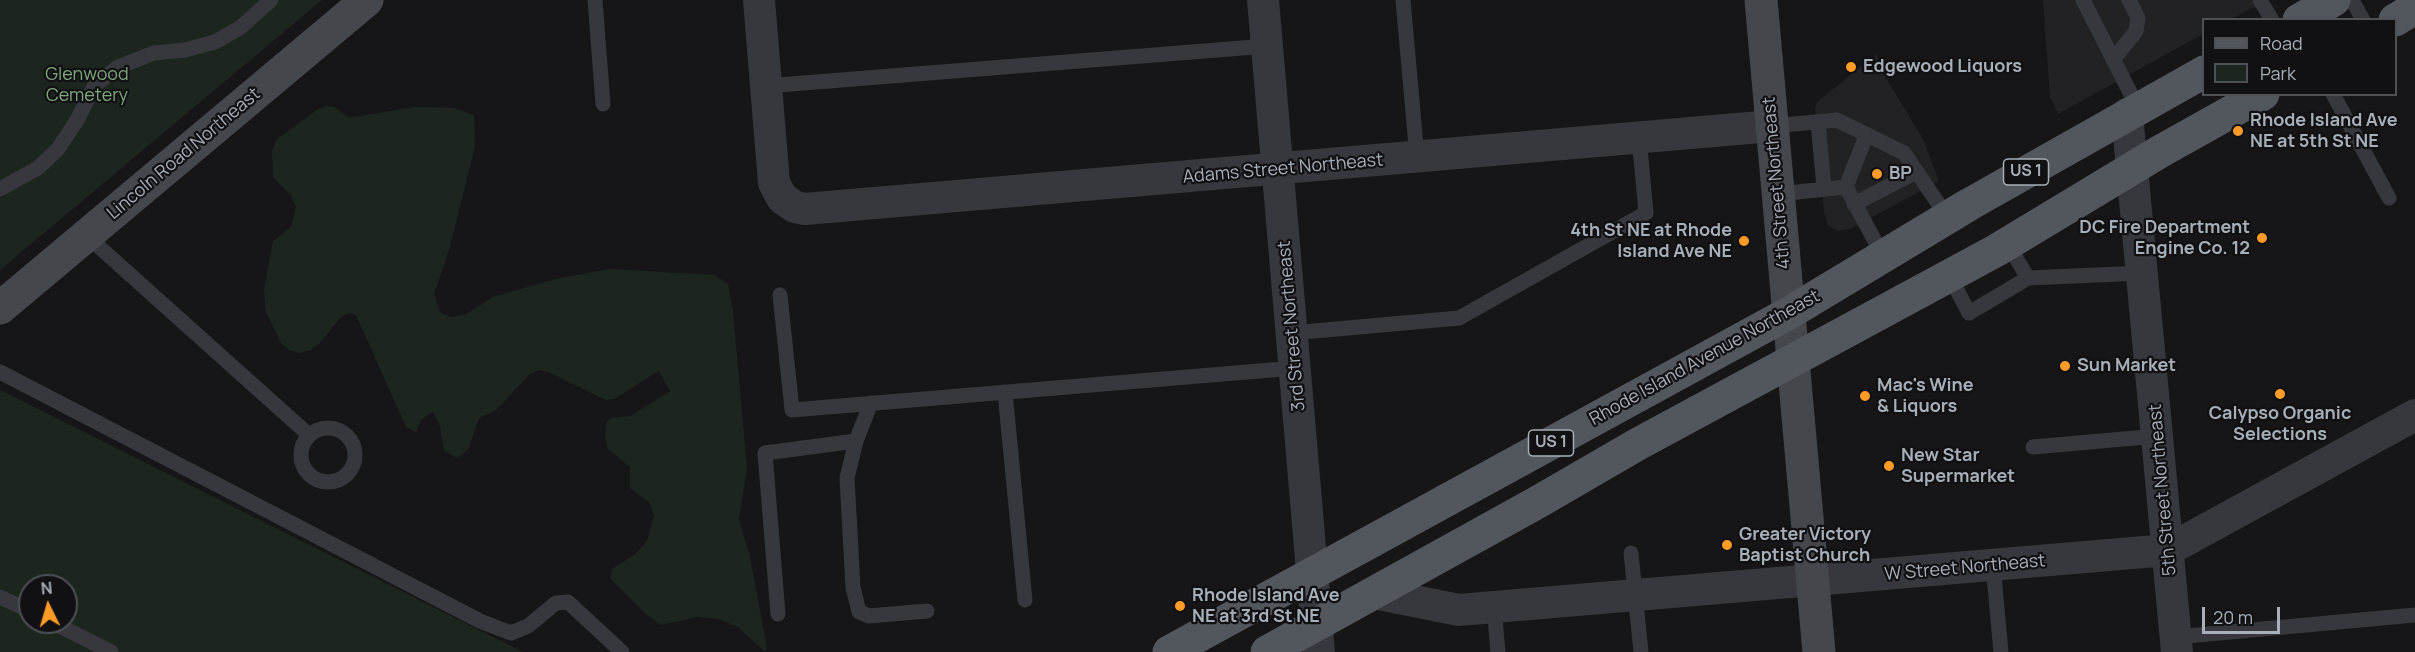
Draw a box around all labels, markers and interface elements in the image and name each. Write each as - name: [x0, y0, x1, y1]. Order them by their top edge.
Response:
- legend: [2202, 18, 2397, 96]
- text: Road: [2260, 31, 2303, 55]
- place label: Edgewood Liquors: [1863, 56, 2022, 78]
- marker: Edgewood Liquors: [1844, 60, 1858, 74]
- text: Park: [2260, 61, 2296, 85]
- park label: Glenwood Cemetery: [45, 64, 129, 106]
- street label: Lincoln Road Northeast: [103, 84, 265, 224]
- street label: 4th Street Northeast: [1759, 96, 1795, 270]
- place label: Rhode Island Ave NE at 5th St NE: [2250, 110, 2398, 152]
- marker: Rhode Island Ave NE at 5th St NE: [2231, 124, 2245, 138]
- street label: Adams Street Northeast: [1182, 149, 1384, 189]
- road number: US 1: [2004, 159, 2048, 185]
- place label: BP: [1889, 163, 1912, 185]
- marker: BP: [1870, 167, 1884, 181]
- place label: DC Fire Department Engine Co. 12: [2079, 217, 2250, 260]
- place label: 4th St NE at Rhode Island Ave NE: [1570, 220, 1732, 262]
- marker: DC Fire Department Engine Co. 12: [2255, 231, 2269, 245]
- marker: 4th St NE at Rhode Island Ave NE: [1737, 234, 1751, 248]
- street label: 3rd Street Northeast: [1274, 240, 1310, 412]
- street label: Rhode Island Avenue Northeast: [1586, 286, 1824, 430]
- place label: Sun Market: [2077, 355, 2176, 377]
- marker: Sun Market: [2058, 359, 2072, 373]
- place label: Mac's Wine & Liquors: [1877, 375, 1974, 418]
- marker: Calypso Organic Selections: [2273, 387, 2287, 401]
- marker: Mac's Wine & Liquors: [1858, 389, 1872, 403]
- street label: 5th Street Northeast: [2145, 403, 2181, 577]
- place label: Calypso Organic Selections: [2209, 403, 2351, 446]
- road number: US 1: [1528, 430, 1574, 456]
- place label: New Star Supermarket: [1901, 445, 2015, 488]
- marker: New Star Supermarket: [1882, 459, 1896, 473]
- place label: Greater Victory Baptist Church: [1739, 524, 1871, 566]
- marker: Greater Victory Baptist Church: [1720, 538, 1734, 552]
- street label: W Street Northeast: [1884, 550, 2046, 586]
- north arrow: [18, 574, 78, 634]
- text: N: [40, 577, 53, 600]
- place label: Rhode Island Ave NE at 3rd St NE: [1192, 585, 1340, 628]
- scale bar: [2205, 595, 2283, 633]
- marker: Rhode Island Ave NE at 3rd St NE: [1173, 599, 1187, 613]
- text: 20 m: [2213, 605, 2253, 629]

